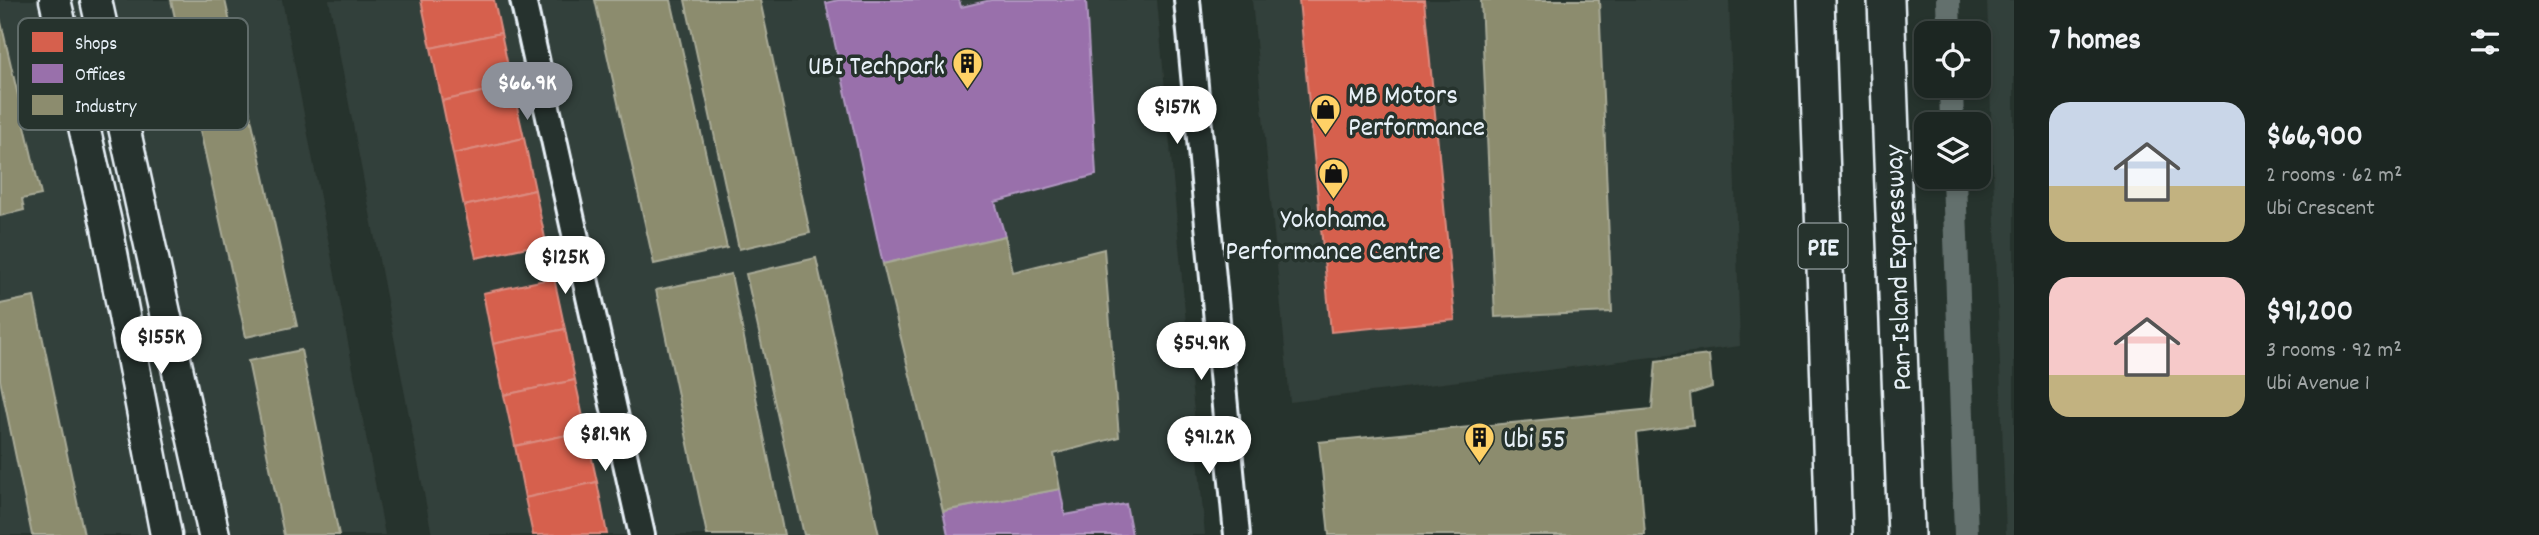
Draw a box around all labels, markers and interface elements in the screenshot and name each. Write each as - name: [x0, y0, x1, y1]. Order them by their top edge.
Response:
- legend: [18, 18, 248, 130]
- map controls: [1914, 21, 1991, 189]
- button: locate: [1914, 21, 1991, 98]
- text: 7 homes: [2049, 21, 2141, 64]
- icon: filters: [2466, 23, 2504, 61]
- text: Shops: [75, 32, 117, 59]
- building icon: UBI Techpark: [951, 47, 985, 91]
- place label: UBI Techpark: [808, 49, 945, 89]
- pin: $66.9K: [470, 62, 584, 122]
- text: Offices: [75, 63, 126, 90]
- text: $66.9K: [497, 68, 557, 101]
- place label: MB Motors Performance: [1348, 78, 1485, 150]
- pin: $157K: [1128, 86, 1226, 146]
- text: $157K: [1154, 92, 1200, 125]
- shop icon: MB Motors Performance: [1308, 92, 1342, 136]
- text: Industry: [75, 95, 137, 122]
- button: layers: [1914, 112, 1991, 189]
- text: $66,900: [2266, 117, 2363, 160]
- icon: home: [2105, 130, 2189, 214]
- street label: Pan-Island Expressway: [1877, 144, 1925, 391]
- shop icon: Yokohama Performance Centre: [1316, 156, 1350, 200]
- text: 2 rooms · 62 m²: [2266, 160, 2402, 193]
- text: Ubi Crescent: [2266, 193, 2375, 226]
- place label: Yokohama Performance Centre: [1225, 202, 1441, 274]
- road number: PIE: [1798, 224, 1848, 268]
- pin: $125K: [516, 236, 614, 296]
- text: $125K: [541, 242, 589, 275]
- text: $91,200: [2266, 292, 2353, 335]
- icon: home: [2105, 305, 2189, 389]
- pin: $155K: [112, 316, 210, 376]
- text: $155K: [137, 322, 185, 355]
- pin: $54.9K: [1144, 322, 1258, 382]
- text: $54.9K: [1173, 328, 1229, 361]
- text: 3 rooms · 92 m²: [2266, 335, 2402, 368]
- text: Ubi Avenue 1: [2266, 368, 2370, 401]
- pin: $81.9K: [548, 414, 662, 473]
- pin: $91.2K: [1152, 416, 1266, 476]
- text: $81.9K: [580, 419, 630, 452]
- building icon: Ubi 55: [1463, 420, 1497, 464]
- text: $91.2K: [1183, 422, 1235, 455]
- place label: Ubi 55: [1503, 422, 1566, 462]

